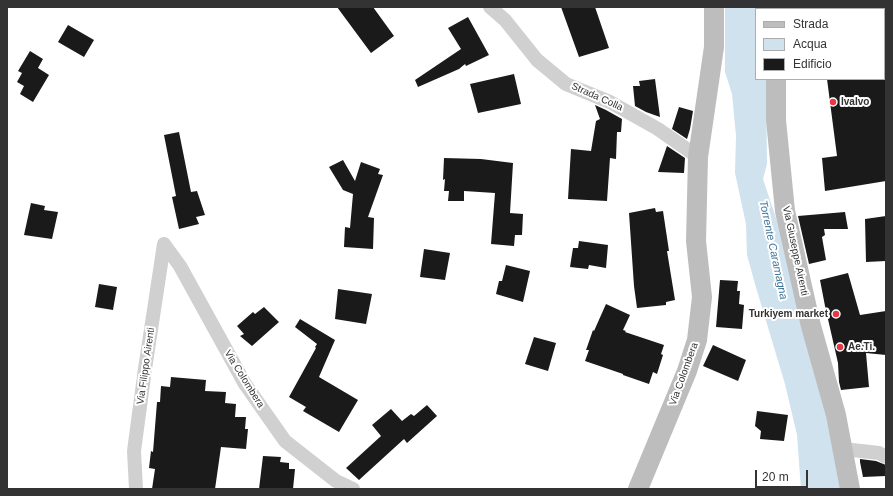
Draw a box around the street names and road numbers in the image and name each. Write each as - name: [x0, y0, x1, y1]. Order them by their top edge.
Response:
- street label: Strada Colla: [569, 80, 625, 114]
- street label: Via Giuseppe Airenti: [780, 205, 810, 297]
- street label: Via Filippo Airenti: [135, 327, 157, 405]
- street label: Via Colombera: [667, 341, 701, 407]
- street label: Via Colombera: [221, 348, 267, 410]

